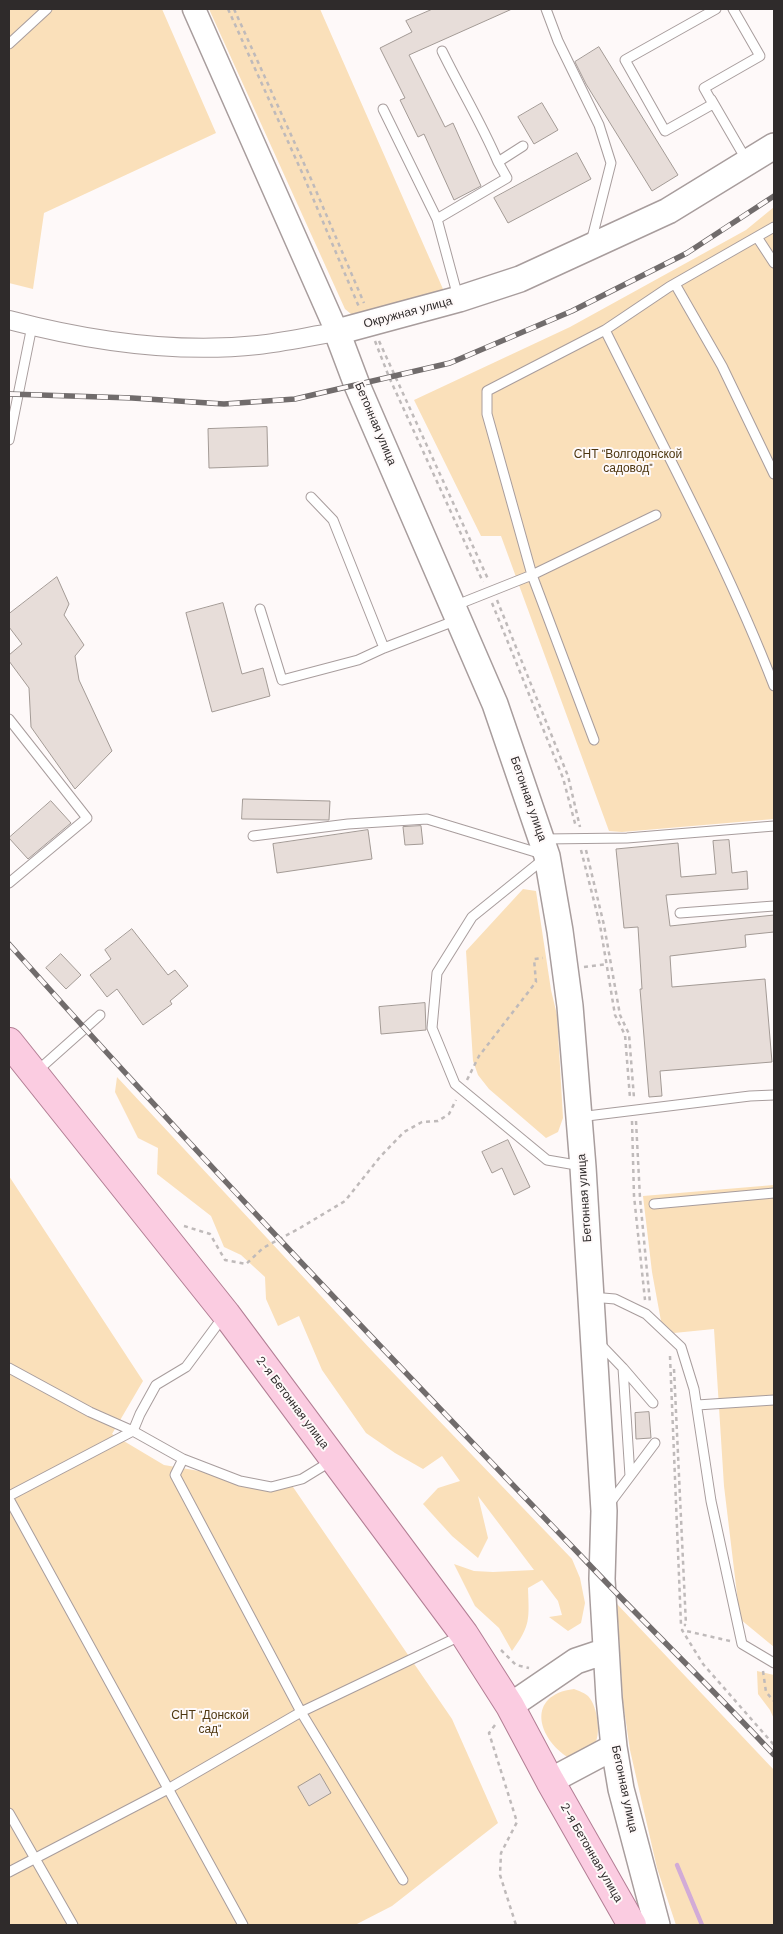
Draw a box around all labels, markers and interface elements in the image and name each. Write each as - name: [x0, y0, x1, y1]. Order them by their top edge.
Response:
- street label: Окружная улица: [362, 294, 454, 332]
- street label: Бетонная улица: [351, 380, 399, 468]
- park label: СНТ "Волгодонской садовод": [574, 448, 682, 476]
- street label: Бетонная улица: [507, 755, 549, 843]
- street label: Бетонная улица: [575, 1153, 595, 1243]
- street label: 2-я Бетонная улица: [253, 1354, 331, 1452]
- park label: СНТ "Донской сад": [171, 1709, 249, 1737]
- street label: Бетонная улица: [608, 1744, 640, 1834]
- street label: 2-я Бетонная улица: [557, 1801, 625, 1905]

